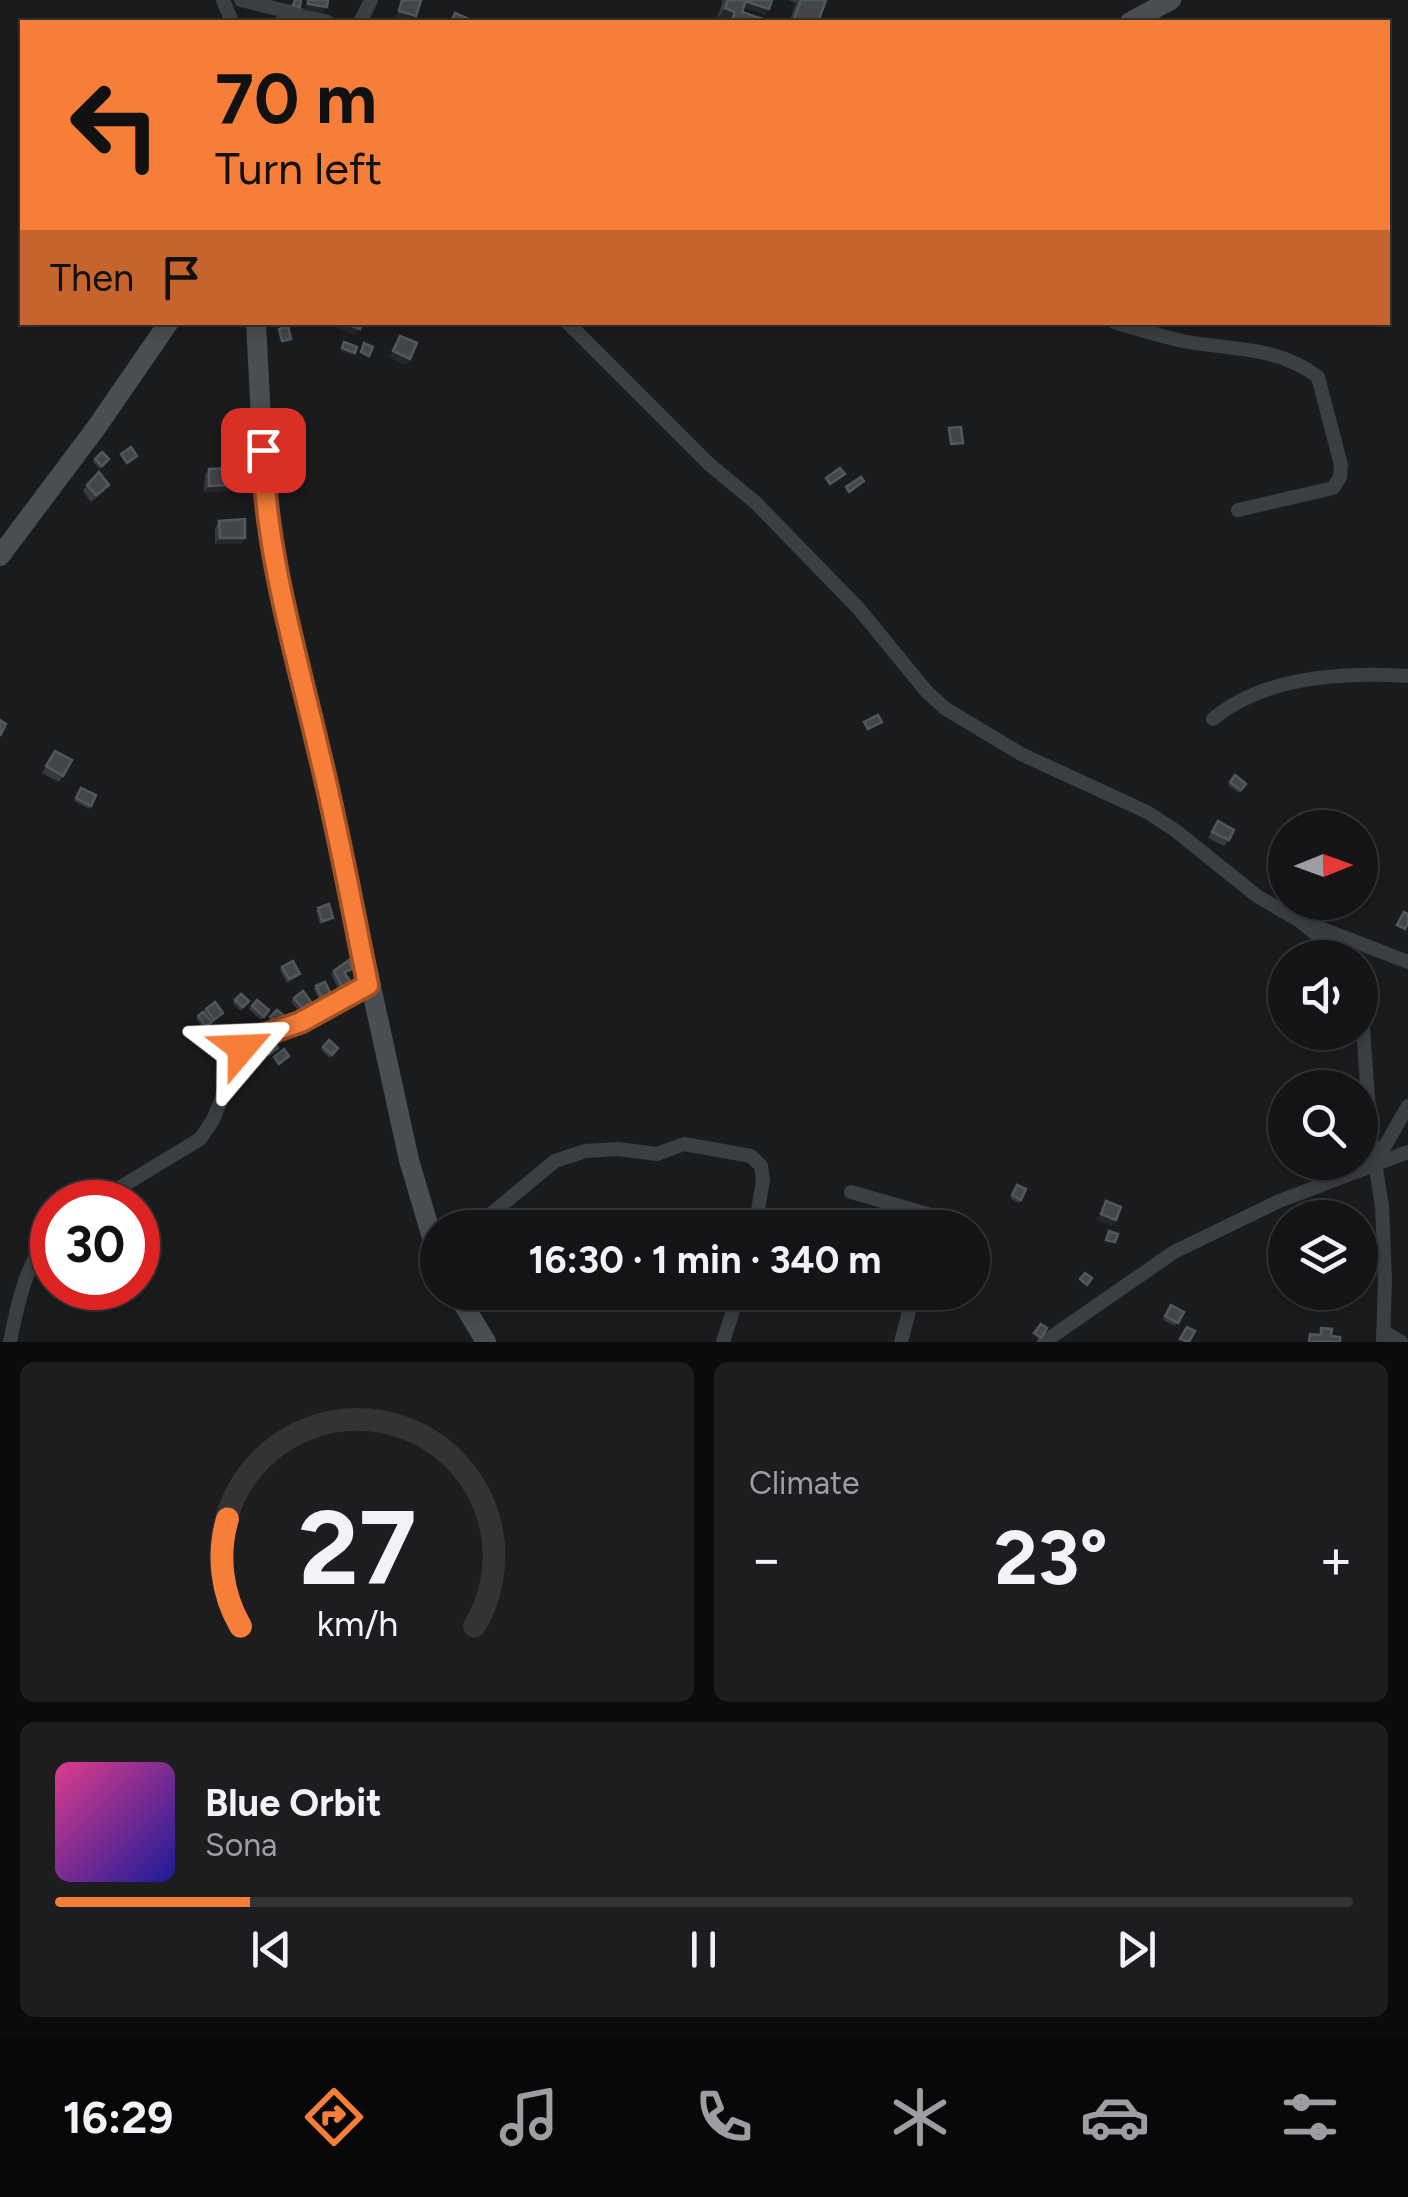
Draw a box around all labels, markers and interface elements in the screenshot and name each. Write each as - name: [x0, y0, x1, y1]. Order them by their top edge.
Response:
- text: 70 m: [215, 56, 377, 141]
- icon: left: [50, 60, 180, 190]
- text: Turn left: [215, 141, 382, 195]
- icon: arrive: [154, 250, 209, 305]
- text: Then: [50, 255, 134, 301]
- pin: [221, 408, 306, 493]
- icon: arrive: [236, 423, 291, 478]
- north arrow: [1268, 810, 1378, 920]
- map controls: [1268, 810, 1378, 1310]
- button: sound: [1268, 940, 1378, 1050]
- position arrow: [190, 996, 294, 1100]
- button: search: [1268, 1070, 1378, 1180]
- speed limit sign: 30: [30, 1180, 160, 1310]
- button: layers: [1268, 1200, 1378, 1310]
- text: 16:30 · 1 min · 340 m: [529, 1237, 881, 1283]
- text: Climate: [749, 1464, 860, 1502]
- text: 27: [298, 1485, 416, 1610]
- text: 23°: [994, 1513, 1108, 1603]
- text: −: [749, 1526, 783, 1592]
- text: +: [1319, 1526, 1353, 1592]
- text: km/h: [316, 1602, 398, 1645]
- text: Blue Orbit: [205, 1780, 381, 1826]
- text: Sona: [205, 1826, 277, 1864]
- icon: previous: [244, 1922, 299, 1977]
- icon: pause: [676, 1922, 731, 1977]
- icon: next: [1109, 1922, 1164, 1977]
- icon: directions: [299, 2082, 369, 2152]
- icon: music: [494, 2082, 564, 2152]
- icon: phone: [689, 2082, 759, 2152]
- icon: climate: [885, 2082, 955, 2152]
- icon: car: [1080, 2082, 1150, 2152]
- icon: filters: [1275, 2082, 1345, 2152]
- text: 16:29: [63, 2090, 173, 2144]

